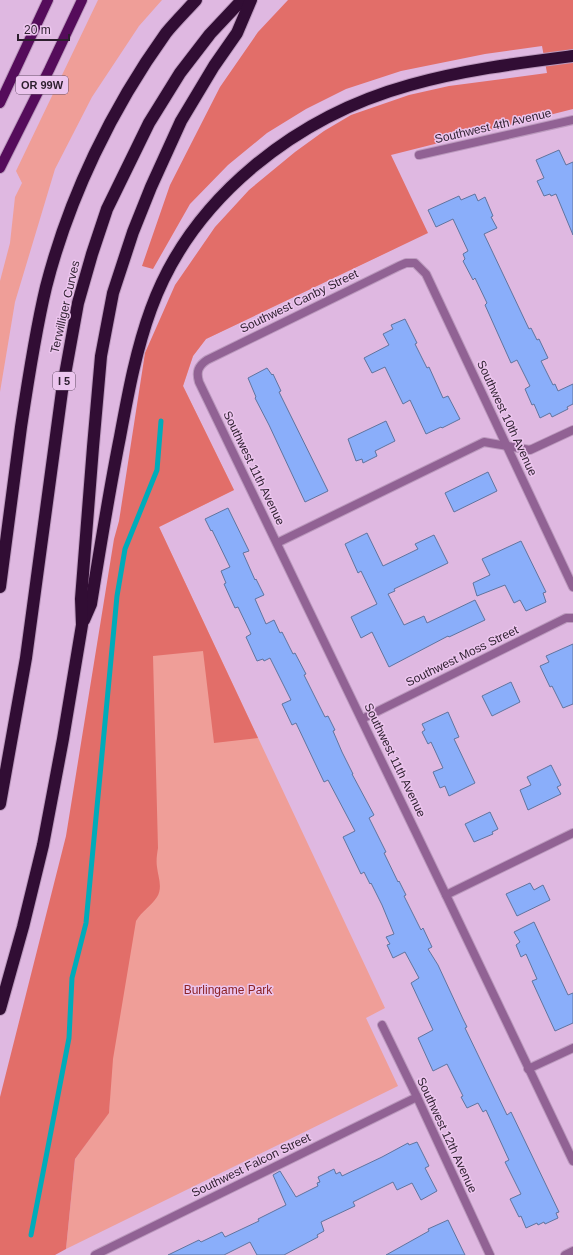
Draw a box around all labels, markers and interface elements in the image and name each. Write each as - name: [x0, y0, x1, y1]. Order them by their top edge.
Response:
- scale bar: [18, 16, 69, 42]
- text: 20 m: [24, 23, 51, 37]
- road number: OR 99W: [16, 76, 68, 94]
- street label: Southwest 4th Avenue: [433, 106, 553, 146]
- street label: Terwilliger Curves: [48, 259, 82, 355]
- street label: Southwest Canby Street: [238, 266, 361, 336]
- street label: Southwest 10th Avenue: [474, 358, 540, 478]
- road number: I 5: [53, 372, 75, 390]
- street label: Southwest 11th Avenue: [220, 409, 288, 528]
- street label: Southwest Moss Street: [403, 622, 521, 689]
- street label: Southwest 11th Avenue: [361, 701, 429, 820]
- park label: Burlingame Park: [184, 983, 273, 997]
- street label: Southwest 12th Avenue: [414, 1075, 480, 1195]
- street label: Southwest Falcon Street: [189, 1130, 313, 1200]

